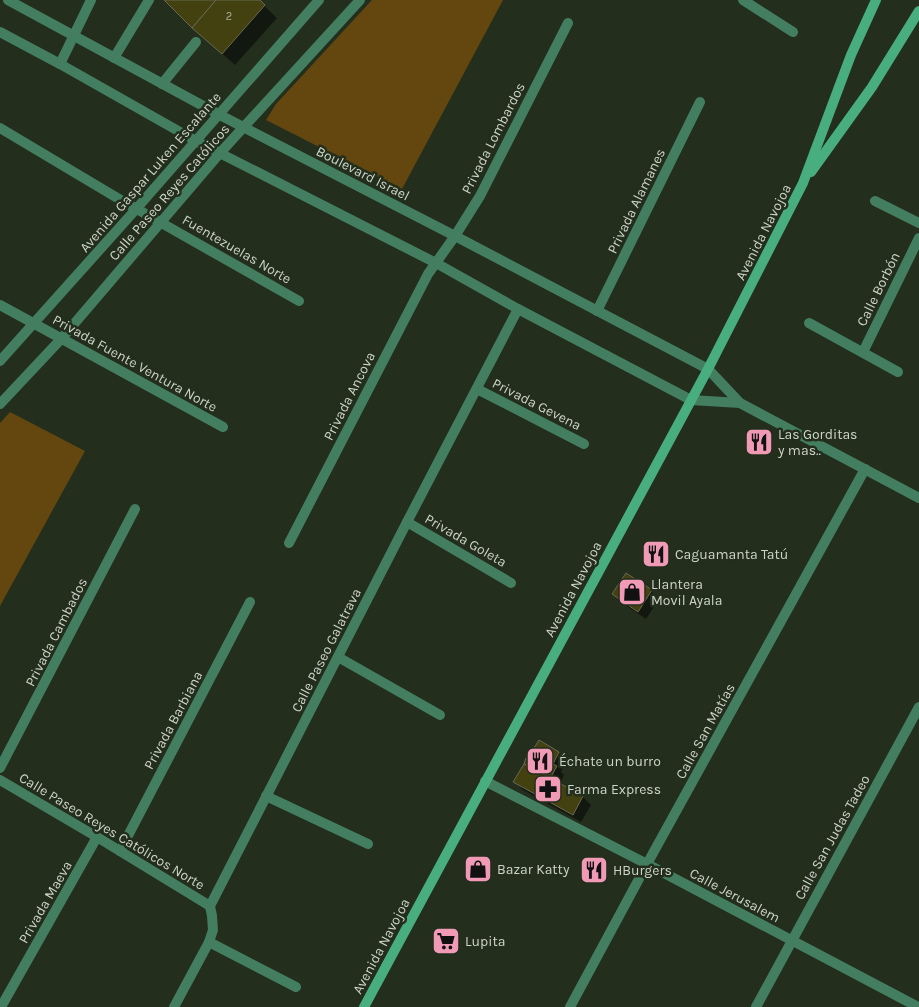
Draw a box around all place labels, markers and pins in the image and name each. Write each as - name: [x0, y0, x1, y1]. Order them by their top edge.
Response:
- place label: Las Gorditas y mas..: [777, 426, 857, 459]
- restaurant icon: Las Gorditas y mas..: [744, 427, 774, 457]
- restaurant icon: Caguamanta Tatú: [641, 539, 671, 569]
- place label: Caguamanta Tatú: [675, 546, 788, 563]
- place label: Llantera Movil Ayala: [651, 576, 722, 609]
- shop icon: Llantera Movil Ayala: [617, 577, 647, 607]
- restaurant icon: Échate un burro: [525, 746, 555, 776]
- place label: Échate un burro: [559, 752, 661, 770]
- pharmacy icon: Farma Express: [533, 774, 563, 804]
- place label: Farma Express: [567, 781, 661, 798]
- shop icon: Bazar Katty: [463, 854, 493, 884]
- restaurant icon: HBurgers: [579, 855, 609, 885]
- place label: Bazar Katty: [497, 861, 570, 878]
- place label: HBurgers: [613, 862, 672, 879]
- supermarket icon: Lupita: [431, 926, 461, 956]
- place label: Lupita: [465, 933, 505, 950]

